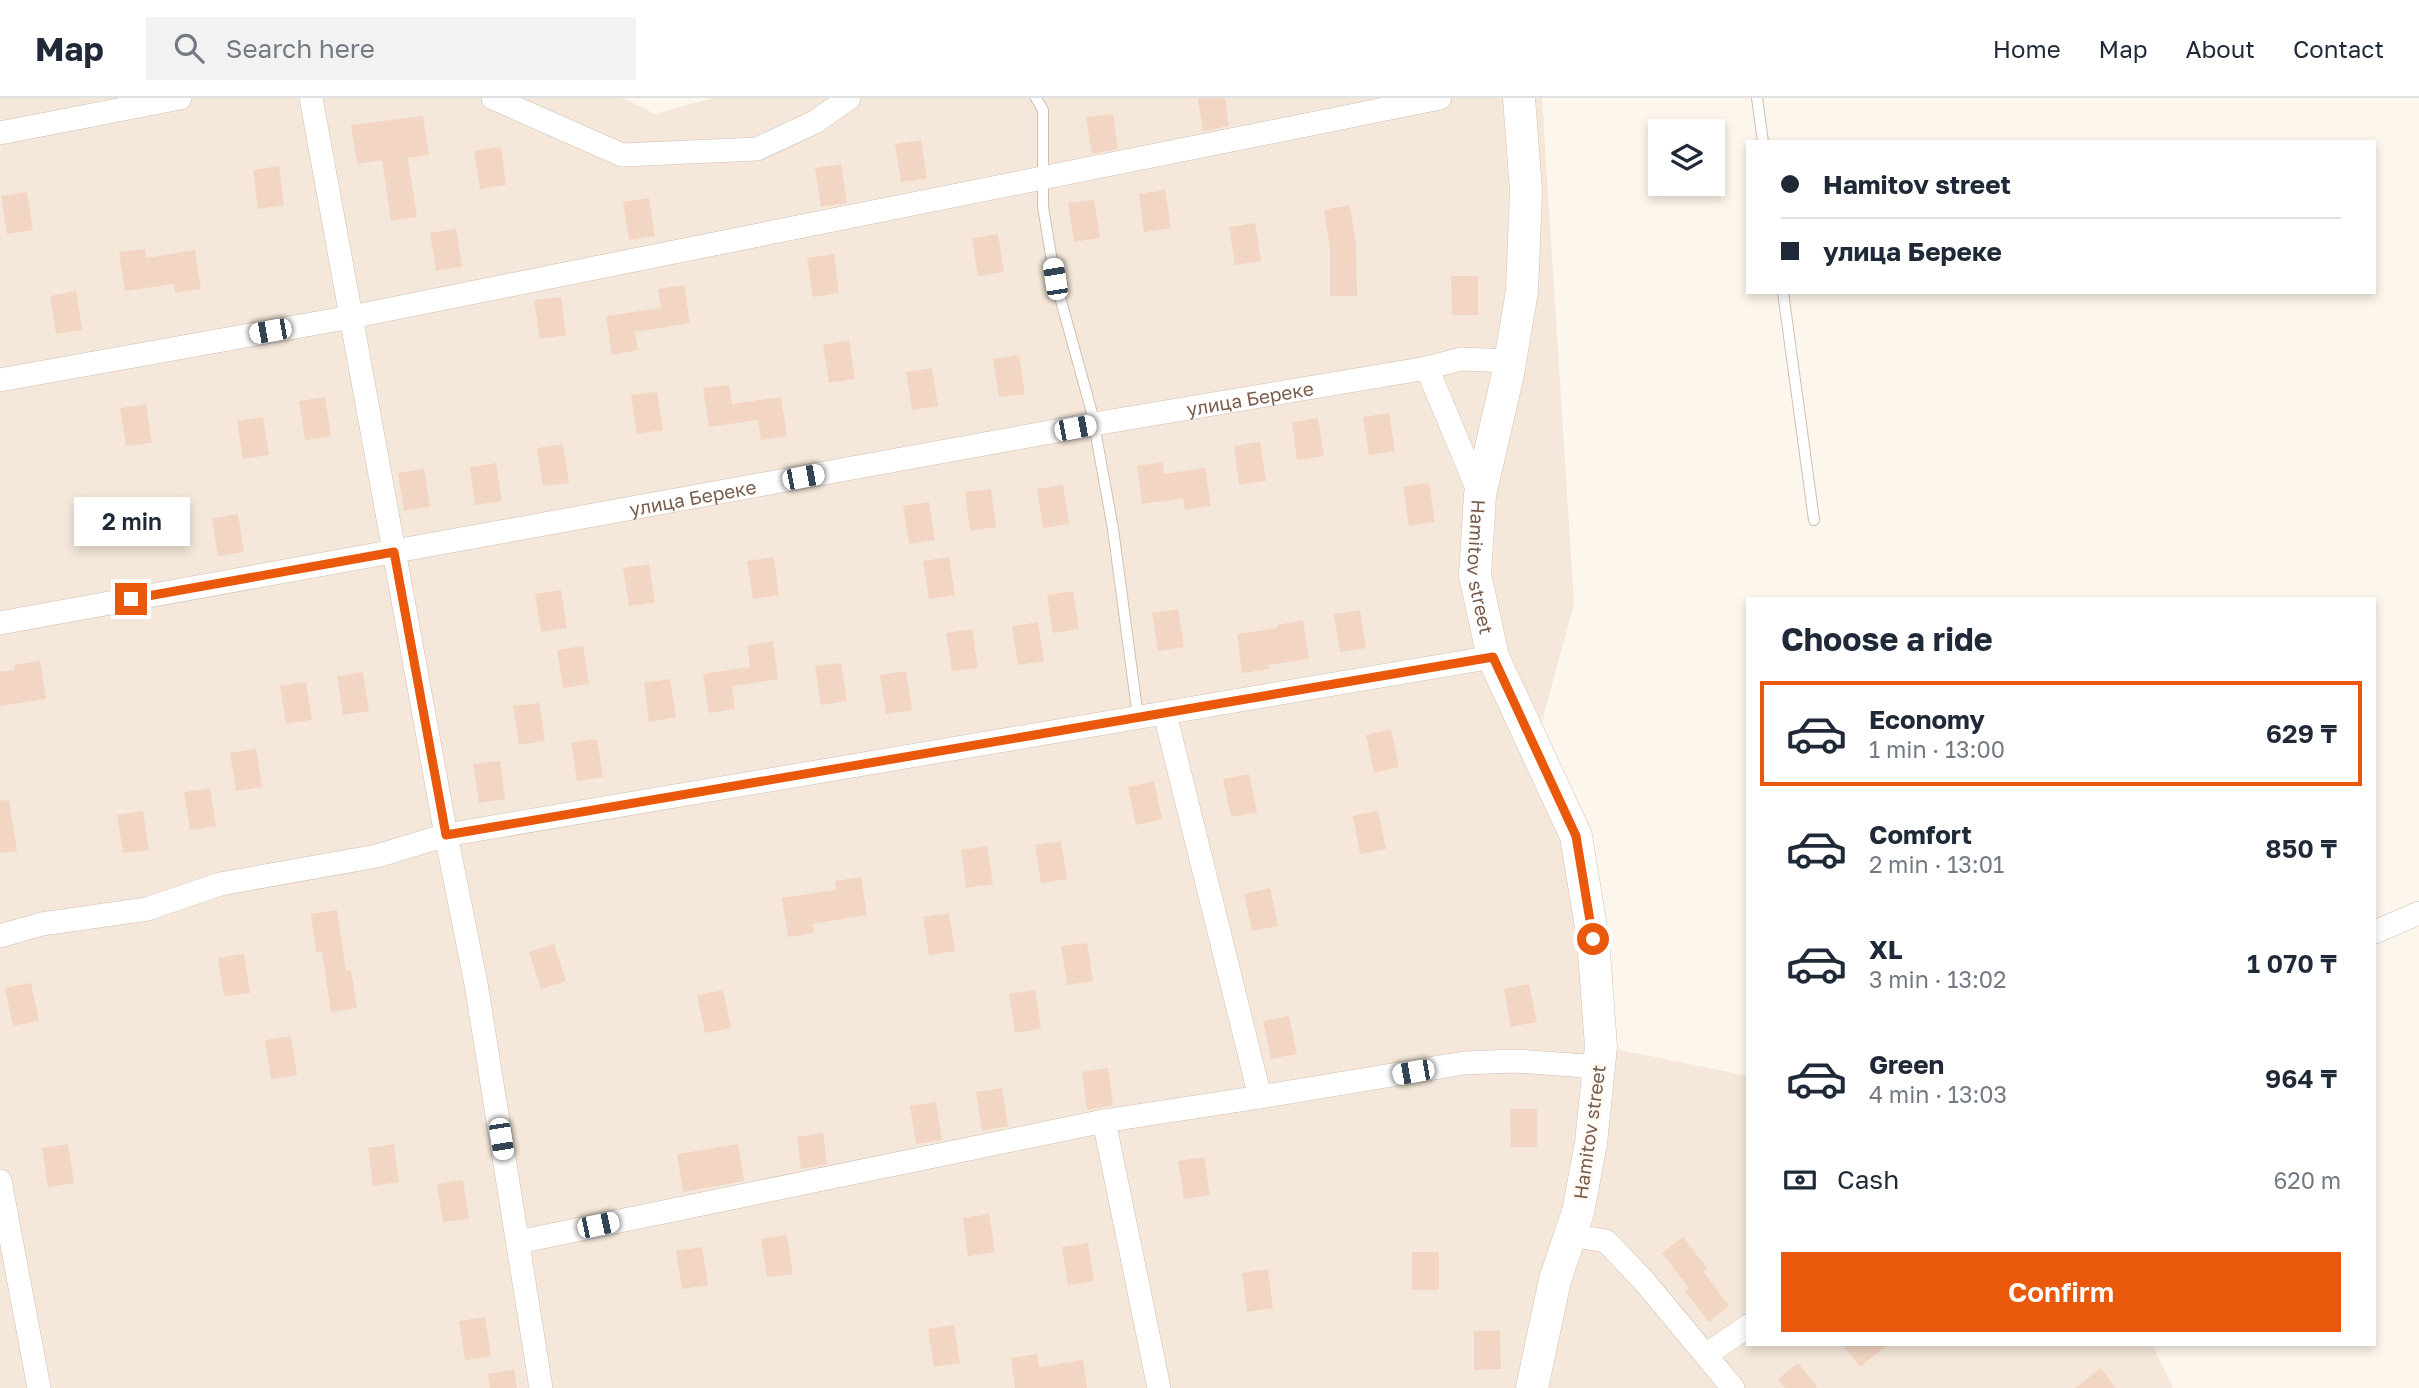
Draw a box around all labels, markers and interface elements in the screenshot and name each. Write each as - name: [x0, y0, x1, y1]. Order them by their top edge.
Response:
- search box: [146, 17, 636, 80]
- text: Map: [35, 29, 104, 68]
- icon: search: [170, 29, 208, 67]
- text: Search here: [226, 33, 375, 64]
- text: Home: [1993, 34, 2061, 63]
- text: Map: [2099, 34, 2148, 63]
- text: About: [2186, 34, 2255, 63]
- text: Contact: [2293, 34, 2384, 63]
- map controls: [1648, 119, 1725, 196]
- button: layers: [1648, 119, 1725, 196]
- text: Hamitov street: [1823, 169, 2011, 200]
- text: улица Береке: [1823, 236, 2002, 267]
- car: [1042, 257, 1069, 301]
- car: [248, 317, 293, 345]
- street label: улица Береке: [1185, 376, 1315, 420]
- car: [1053, 414, 1098, 442]
- car: [781, 463, 826, 491]
- street label: улица Береке: [627, 474, 758, 520]
- callout: 2 min: [73, 498, 189, 546]
- street label: Hamitov street: [1463, 499, 1499, 636]
- text: 2 min: [102, 507, 162, 535]
- route end: [115, 583, 147, 615]
- text: Choose a ride: [1781, 620, 1993, 658]
- icon: car: [1785, 702, 1848, 765]
- text: Economy: [1869, 704, 1985, 735]
- text: 629 ₸: [2266, 718, 2337, 749]
- text: 1 min · 13:00: [1869, 735, 2005, 763]
- icon: car: [1785, 817, 1848, 880]
- text: Comfort: [1869, 819, 1972, 850]
- text: 850 ₸: [2265, 833, 2337, 864]
- text: 2 min · 13:01: [1869, 850, 2004, 878]
- route start: [1577, 923, 1609, 955]
- icon: car: [1785, 932, 1848, 995]
- text: XL: [1869, 934, 1903, 965]
- text: 1 070 ₸: [2247, 948, 2337, 979]
- text: 3 min · 13:02: [1869, 965, 2006, 993]
- icon: car: [1785, 1047, 1848, 1110]
- text: Green: [1869, 1049, 1944, 1080]
- car: [1391, 1058, 1436, 1086]
- street label: Hamitov street: [1568, 1063, 1610, 1201]
- text: 964 ₸: [2265, 1063, 2337, 1094]
- text: 4 min · 13:03: [1869, 1080, 2007, 1108]
- car: [488, 1117, 515, 1161]
- icon: cash: [1781, 1161, 1819, 1199]
- text: Cash: [1837, 1164, 1899, 1195]
- text: 620 m: [2273, 1166, 2341, 1194]
- car: [576, 1210, 621, 1240]
- button: Confirm: [1781, 1252, 2341, 1332]

